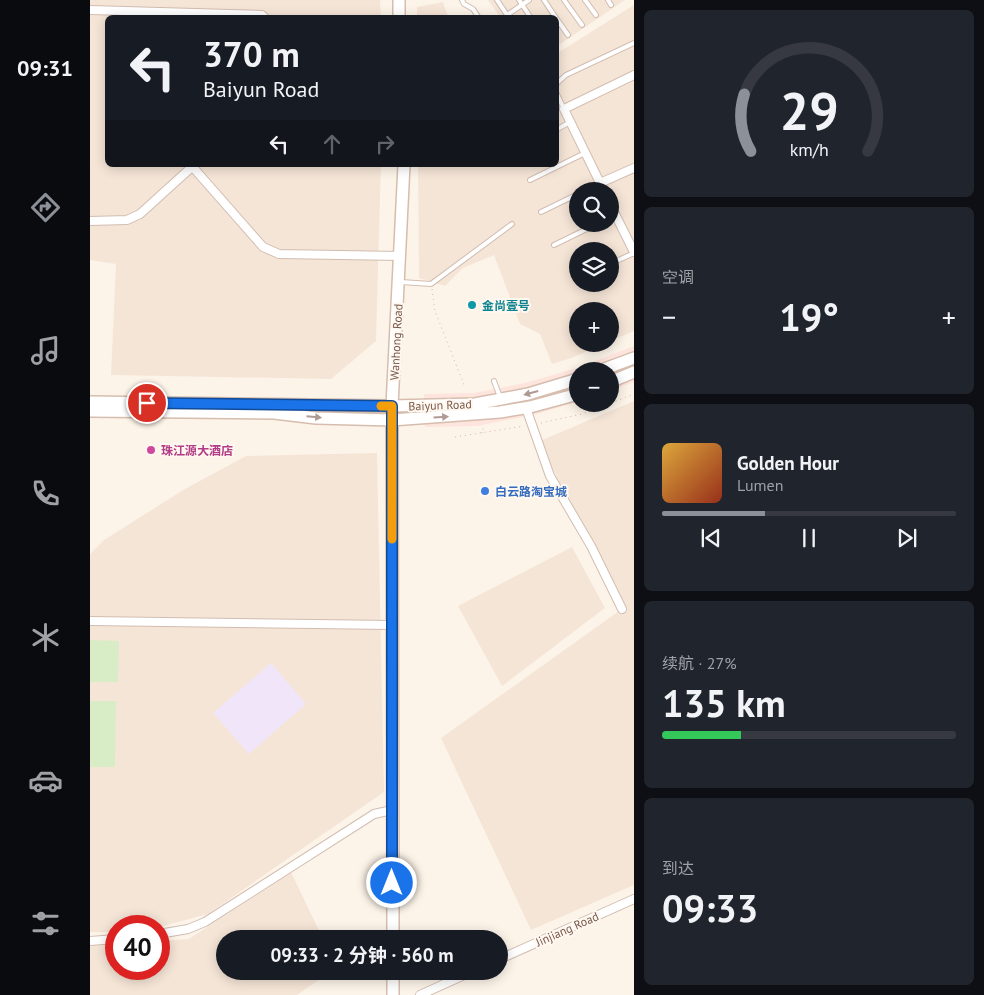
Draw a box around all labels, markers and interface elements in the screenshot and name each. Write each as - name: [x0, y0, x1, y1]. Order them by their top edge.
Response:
- text: 370 m: [203, 31, 300, 77]
- icon: left: [120, 35, 185, 100]
- text: 09:31: [17, 54, 73, 82]
- text: Baiyun Road: [203, 75, 319, 103]
- text: 29: [780, 77, 838, 144]
- icon: left: [265, 130, 293, 158]
- icon: ahead: [318, 130, 346, 158]
- icon: right: [371, 130, 399, 158]
- text: km/h: [789, 138, 829, 161]
- map controls: [569, 182, 619, 412]
- button: search: [569, 182, 619, 232]
- icon: directions: [28, 190, 63, 225]
- button: layers: [569, 242, 619, 292]
- text: 空调: [662, 267, 694, 287]
- text: 19°: [779, 292, 839, 341]
- place label: 金尚壹号: [482, 298, 530, 313]
- text: −: [662, 298, 676, 335]
- text: +: [942, 298, 956, 335]
- marker: 金尚壹号: [466, 299, 478, 311]
- button: +: [569, 302, 619, 352]
- street label: Wanhong Road: [387, 303, 405, 381]
- icon: music: [28, 333, 63, 368]
- button: −: [569, 362, 619, 412]
- pin: [126, 382, 168, 424]
- icon: arrive: [133, 389, 161, 417]
- one-way arrow: [523, 389, 538, 397]
- street label: Baiyun Road: [408, 396, 472, 414]
- one-way arrow: [306, 413, 322, 421]
- one-way arrow: [433, 413, 449, 421]
- place label: 珠江源大酒店: [161, 443, 233, 458]
- marker: 珠江源大酒店: [145, 444, 157, 456]
- text: Golden Hour: [737, 451, 839, 475]
- text: Lumen: [737, 475, 783, 495]
- icon: phone: [28, 476, 63, 511]
- place label: 白云路淘宝城: [495, 484, 567, 499]
- marker: 白云路淘宝城: [479, 485, 491, 497]
- icon: previous: [697, 524, 725, 552]
- icon: pause: [795, 524, 823, 552]
- icon: next: [893, 524, 921, 552]
- icon: climate: [28, 620, 63, 655]
- text: 续航 · 27%: [662, 653, 737, 673]
- text: 135 km: [662, 678, 786, 727]
- icon: car: [28, 763, 63, 798]
- position arrow: [365, 856, 417, 908]
- text: 到达: [662, 858, 694, 878]
- text: 09:33: [662, 883, 758, 932]
- icon: filters: [28, 906, 63, 941]
- street label: Jinjiang Road: [532, 908, 601, 950]
- speed limit sign: 40: [105, 915, 170, 980]
- text: 09:33 · 2 分钟 · 560 m: [270, 943, 454, 967]

